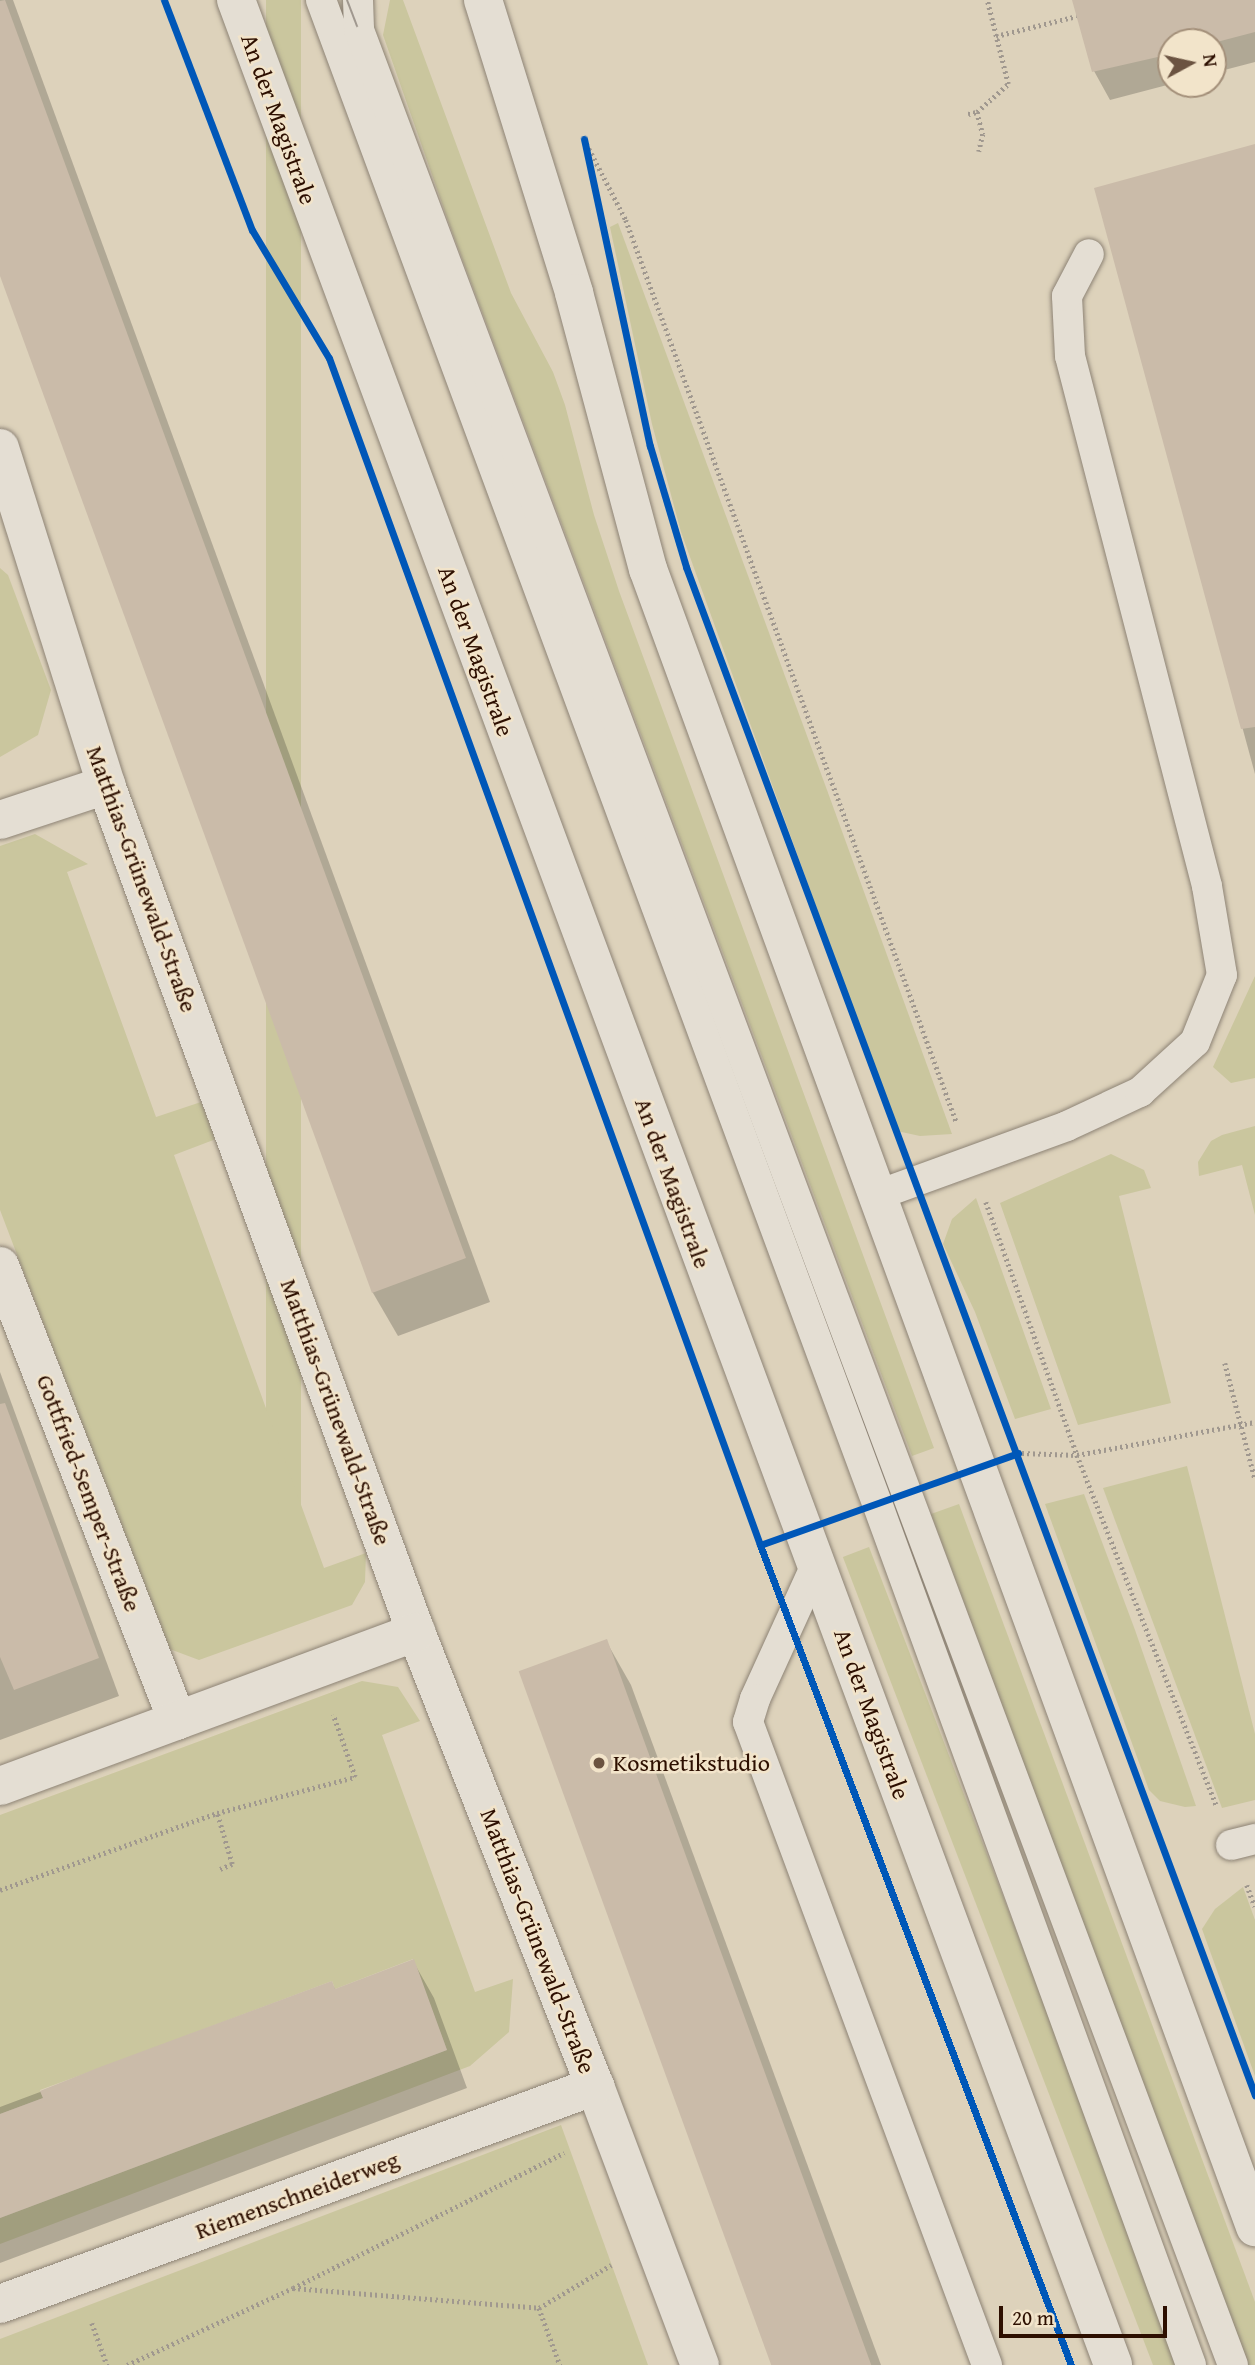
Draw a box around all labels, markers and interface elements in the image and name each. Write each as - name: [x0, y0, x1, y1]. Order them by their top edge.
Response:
- north arrow: [1157, 28, 1227, 98]
- street label: An der Magistrale: [235, 30, 323, 208]
- text: N: [1196, 52, 1226, 69]
- street label: An der Magistrale: [432, 562, 520, 740]
- street label: Matthias-Grünewald-Straße: [80, 742, 204, 1016]
- street label: An der Magistrale: [629, 1094, 717, 1272]
- street label: Matthias-Grünewald-Straße: [274, 1275, 398, 1549]
- street label: Gottfried-Semper-Straße: [31, 1370, 147, 1616]
- street label: An der Magistrale: [828, 1625, 916, 1803]
- place label: Kosmetikstudio: [613, 1749, 770, 1777]
- marker: Kosmetikstudio: [591, 1755, 607, 1771]
- street label: Matthias-Grünewald-Straße: [474, 1804, 602, 2078]
- street label: Riemenschneiderweg: [191, 2145, 403, 2245]
- scale bar: [1003, 2292, 1171, 2336]
- text: 20 m: [1012, 2302, 1054, 2333]

